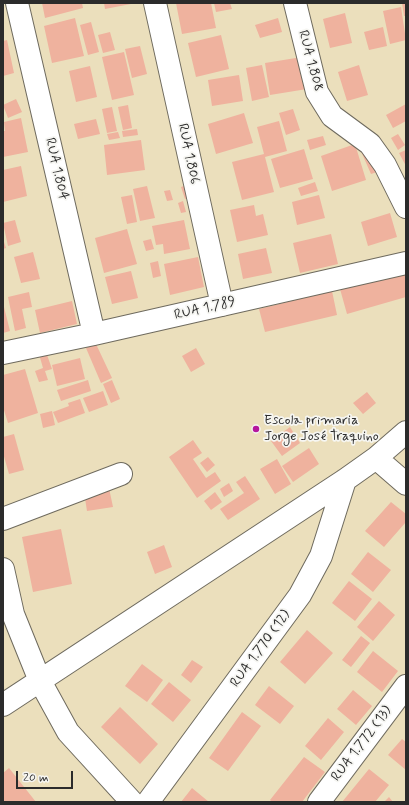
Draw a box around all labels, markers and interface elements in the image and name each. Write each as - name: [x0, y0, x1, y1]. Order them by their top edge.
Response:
- street label: RUA 1.808: [294, 29, 326, 93]
- street label: RUA 1.806: [173, 122, 203, 186]
- street label: RUA 1.804: [41, 136, 71, 202]
- street label: RUA 1.789: [173, 294, 237, 324]
- place label: Escola primaria Jorge José Traquino: [264, 413, 379, 446]
- marker: Escola primaria Jorge José Traquino: [251, 424, 261, 434]
- street label: RUA 1.770 (12): [227, 607, 295, 691]
- street label: RUA 1.772 (13): [328, 703, 396, 785]
- scale bar: [18, 763, 75, 789]
- text: 20 m: [23, 770, 49, 786]

